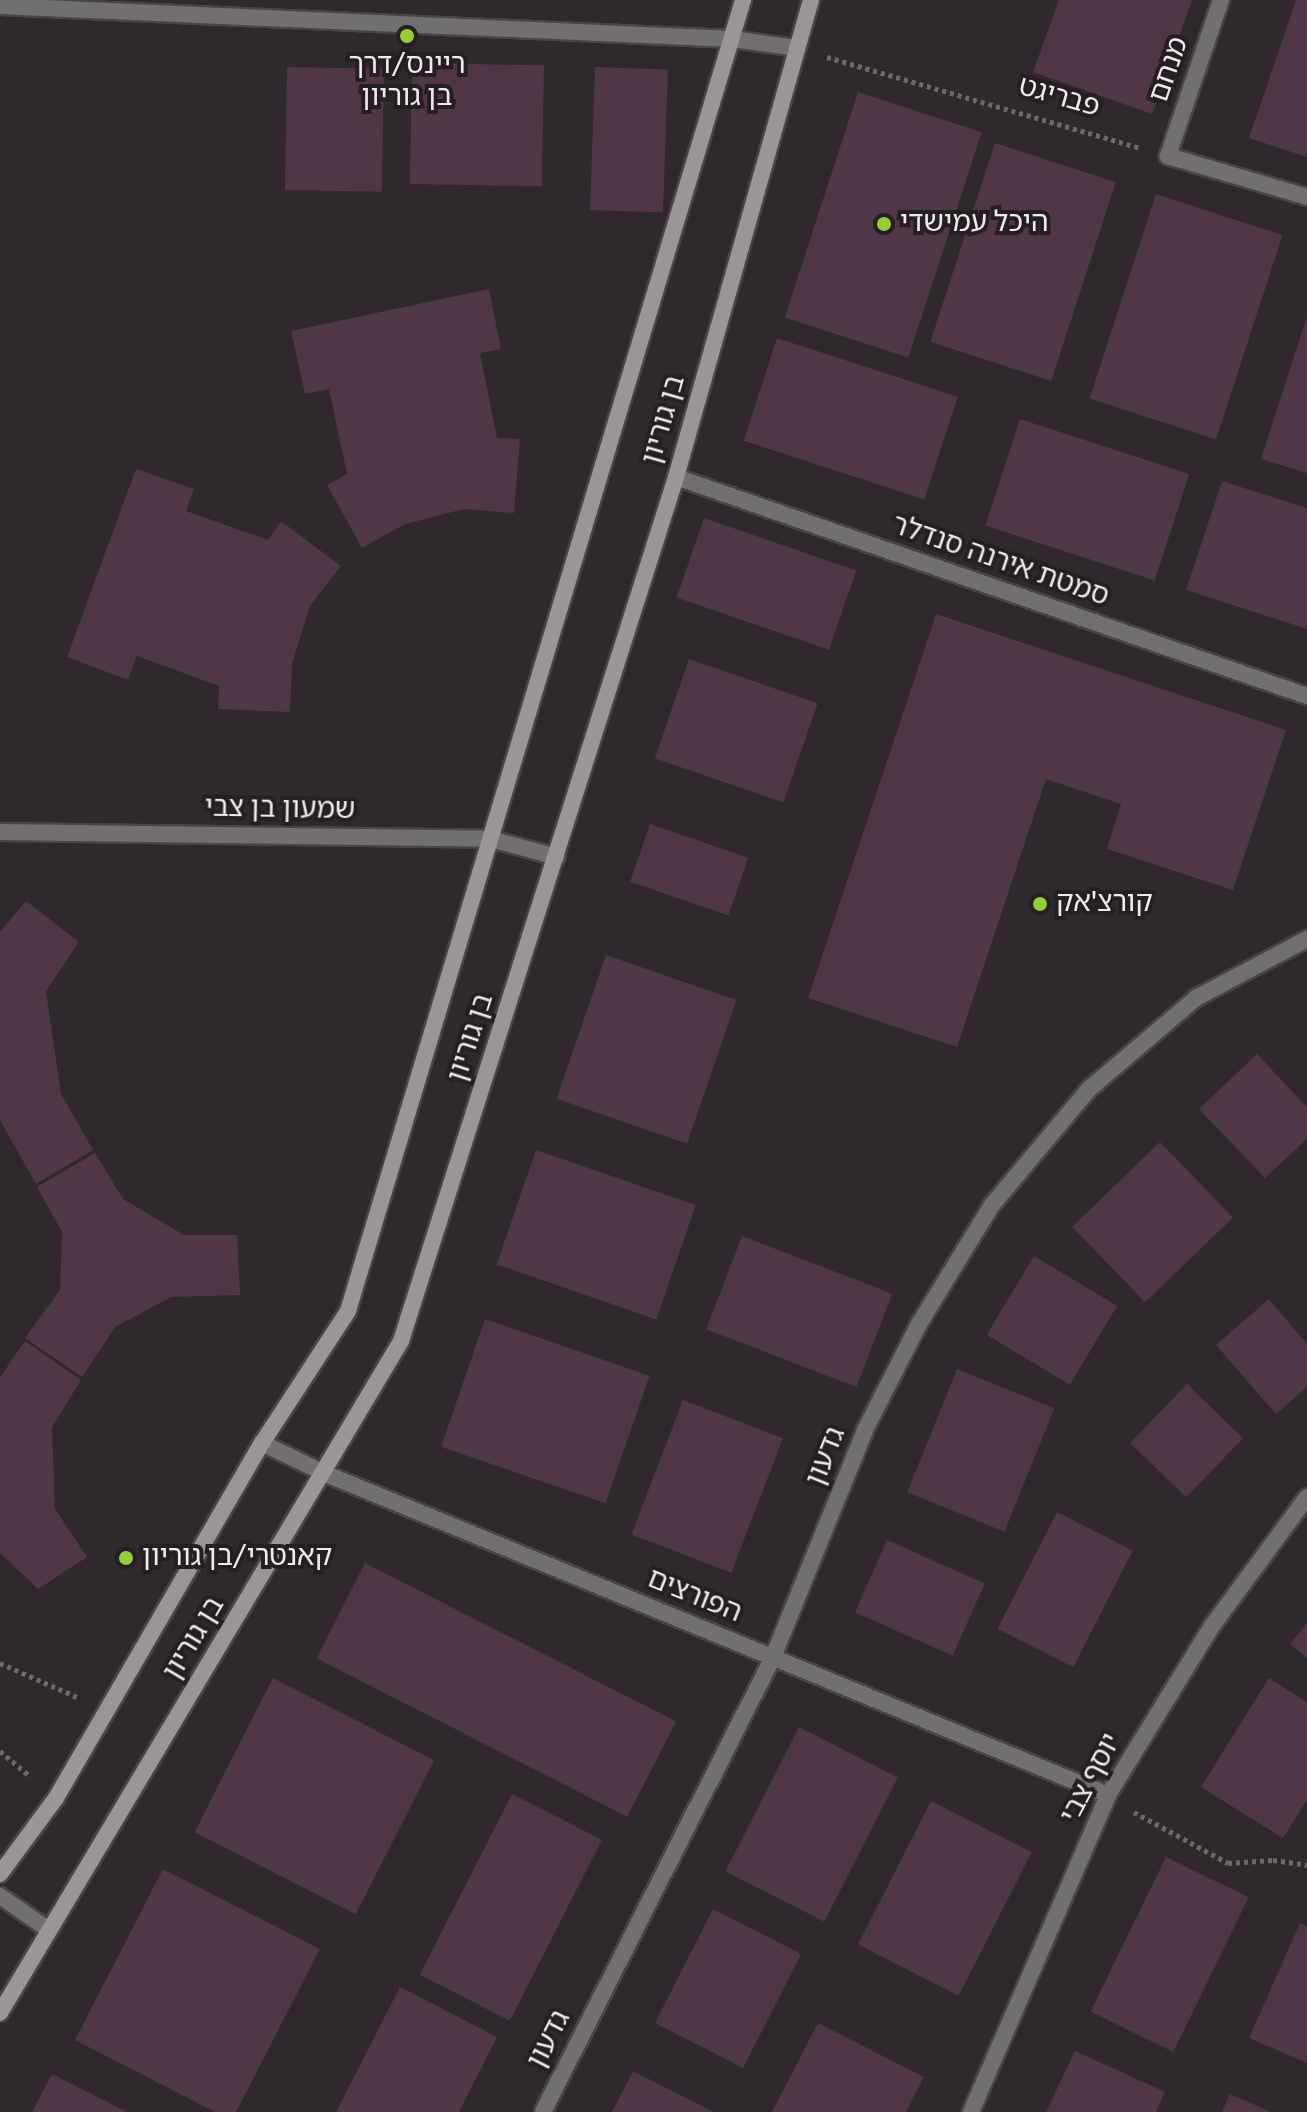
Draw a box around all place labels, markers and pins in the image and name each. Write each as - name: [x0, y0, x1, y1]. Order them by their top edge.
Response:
- marker: ריינס/דרך בן גוריון: [398, 27, 416, 45]
- place label: ריינס/דרך בן גוריון: [348, 49, 466, 115]
- place label: היכל עמישדי: [900, 207, 1048, 241]
- marker: היכל עמישדי: [875, 215, 893, 233]
- place label: קורצ'אק: [1056, 887, 1153, 921]
- marker: קורצ'אק: [1031, 895, 1049, 913]
- place label: קאנטרי/בן גוריון: [142, 1541, 332, 1575]
- marker: קאנטרי/בן גוריון: [117, 1549, 135, 1567]

